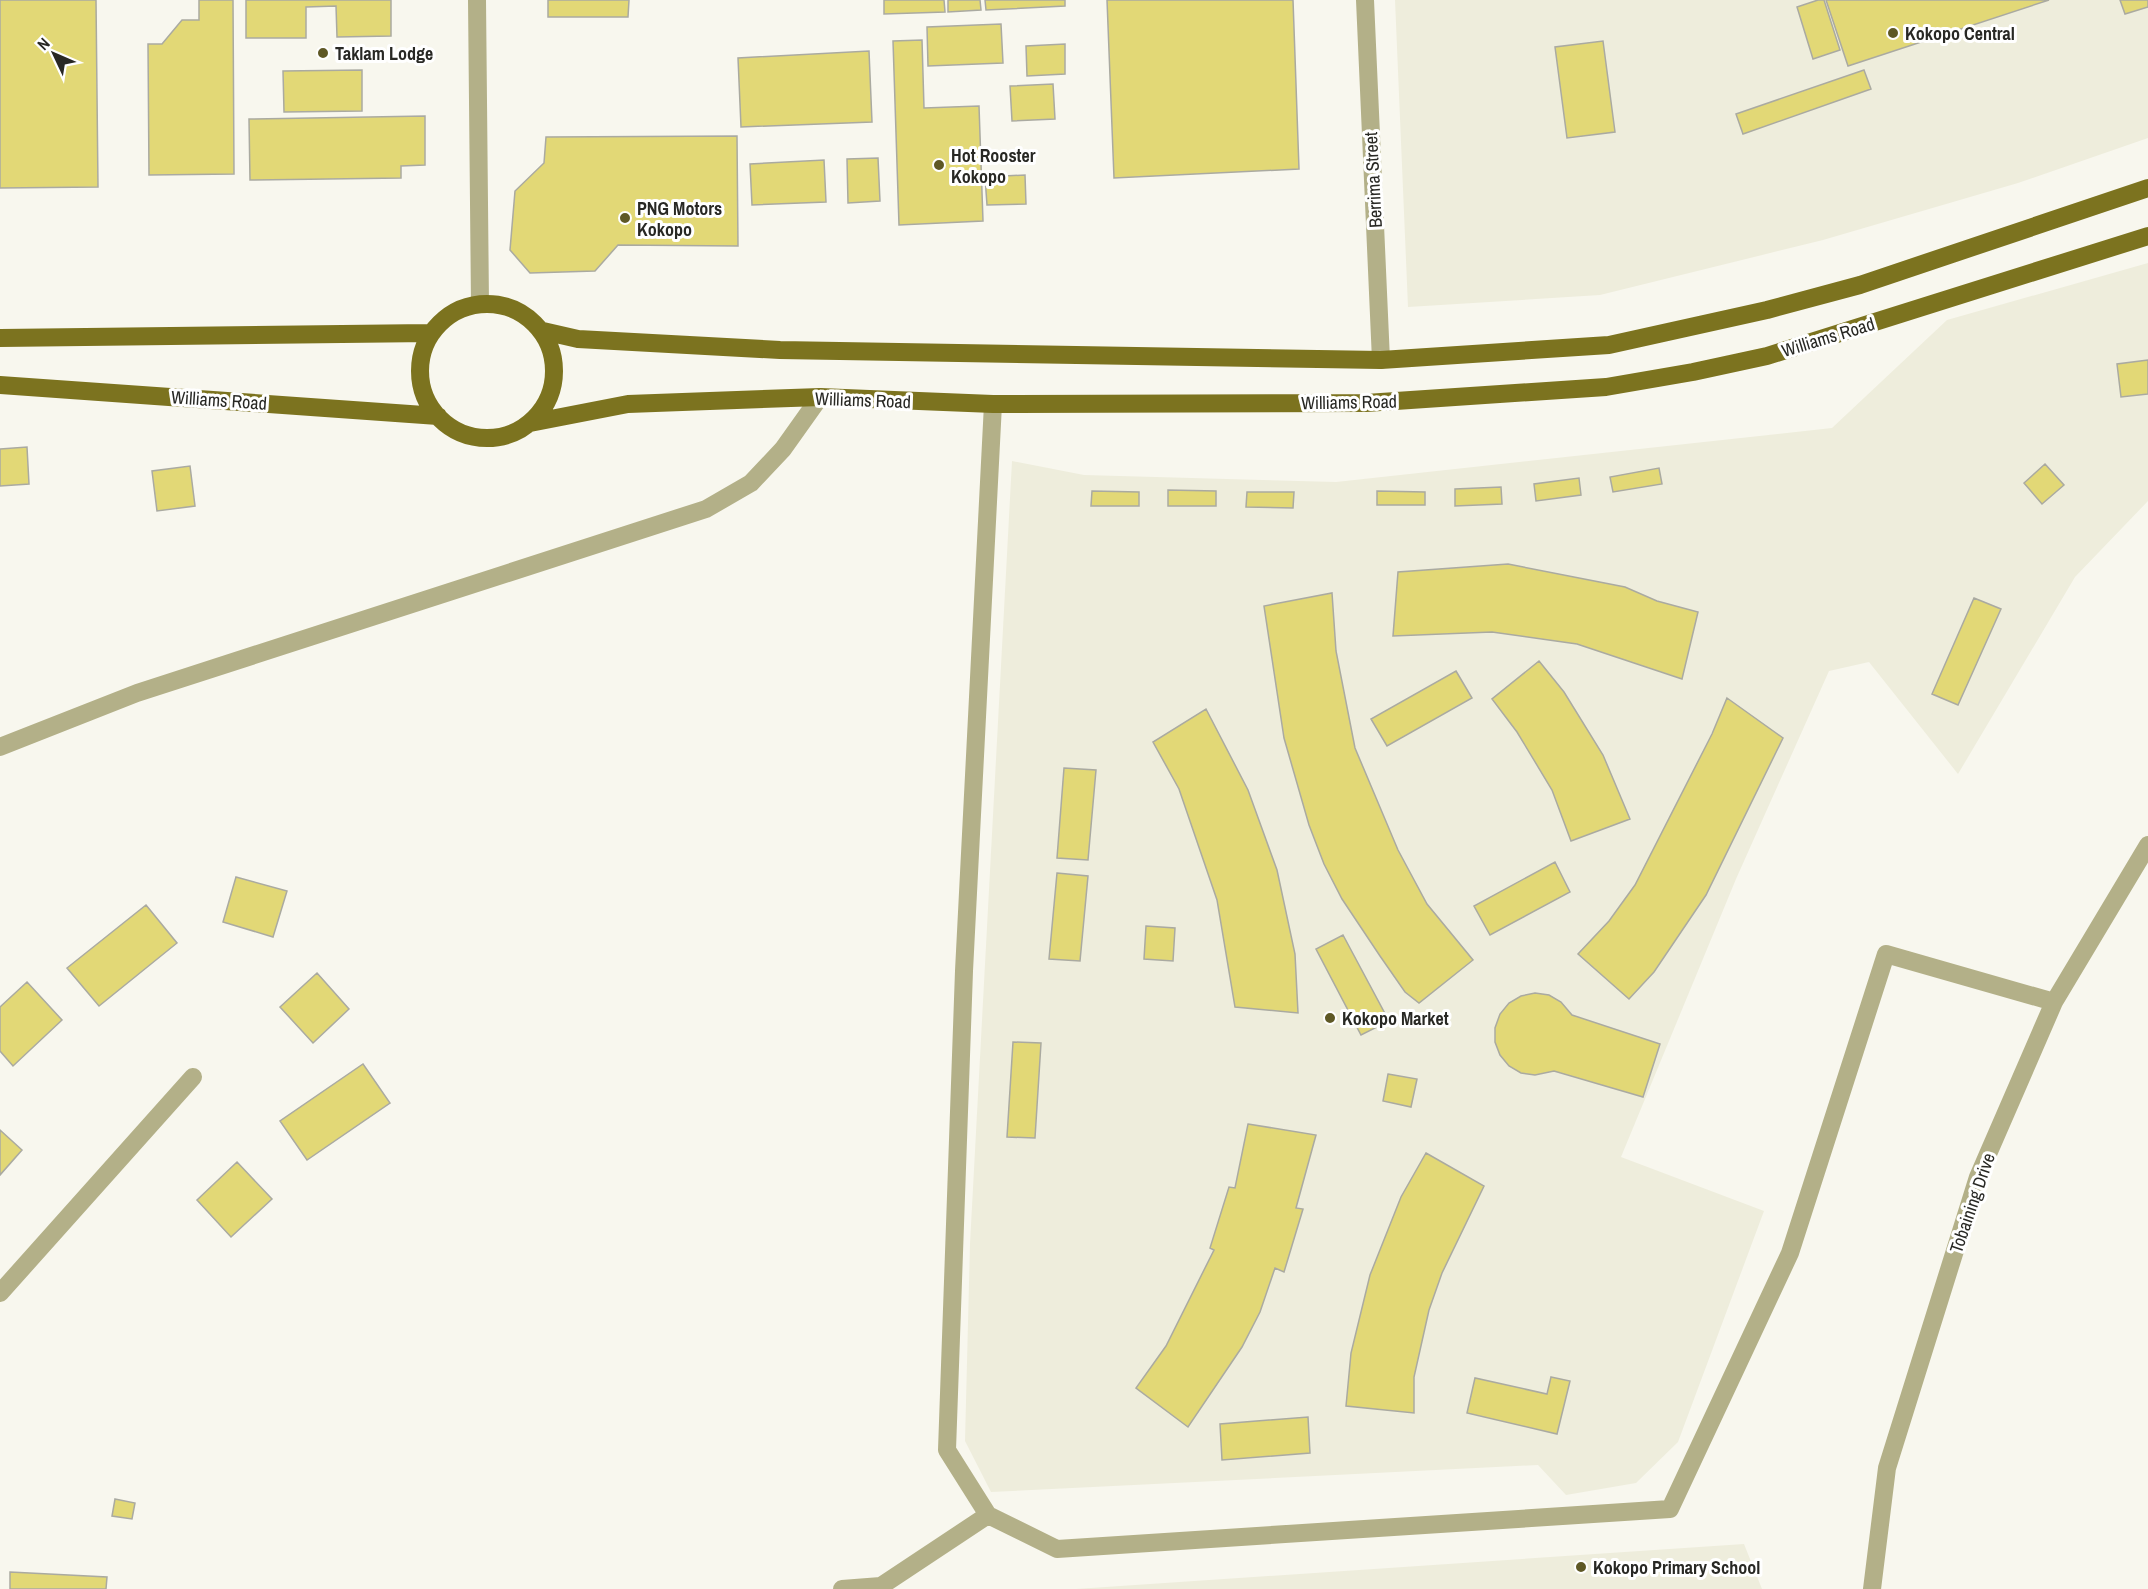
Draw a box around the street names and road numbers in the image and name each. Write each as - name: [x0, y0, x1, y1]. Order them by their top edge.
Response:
- street label: Berrima Street: [1358, 131, 1388, 229]
- street label: Williams Road: [1778, 311, 1878, 363]
- street label: Williams Road: [170, 384, 268, 416]
- street label: Williams Road: [815, 386, 911, 414]
- street label: Williams Road: [1301, 389, 1397, 415]
- street label: Tobaining Drive: [1943, 1150, 2001, 1256]

